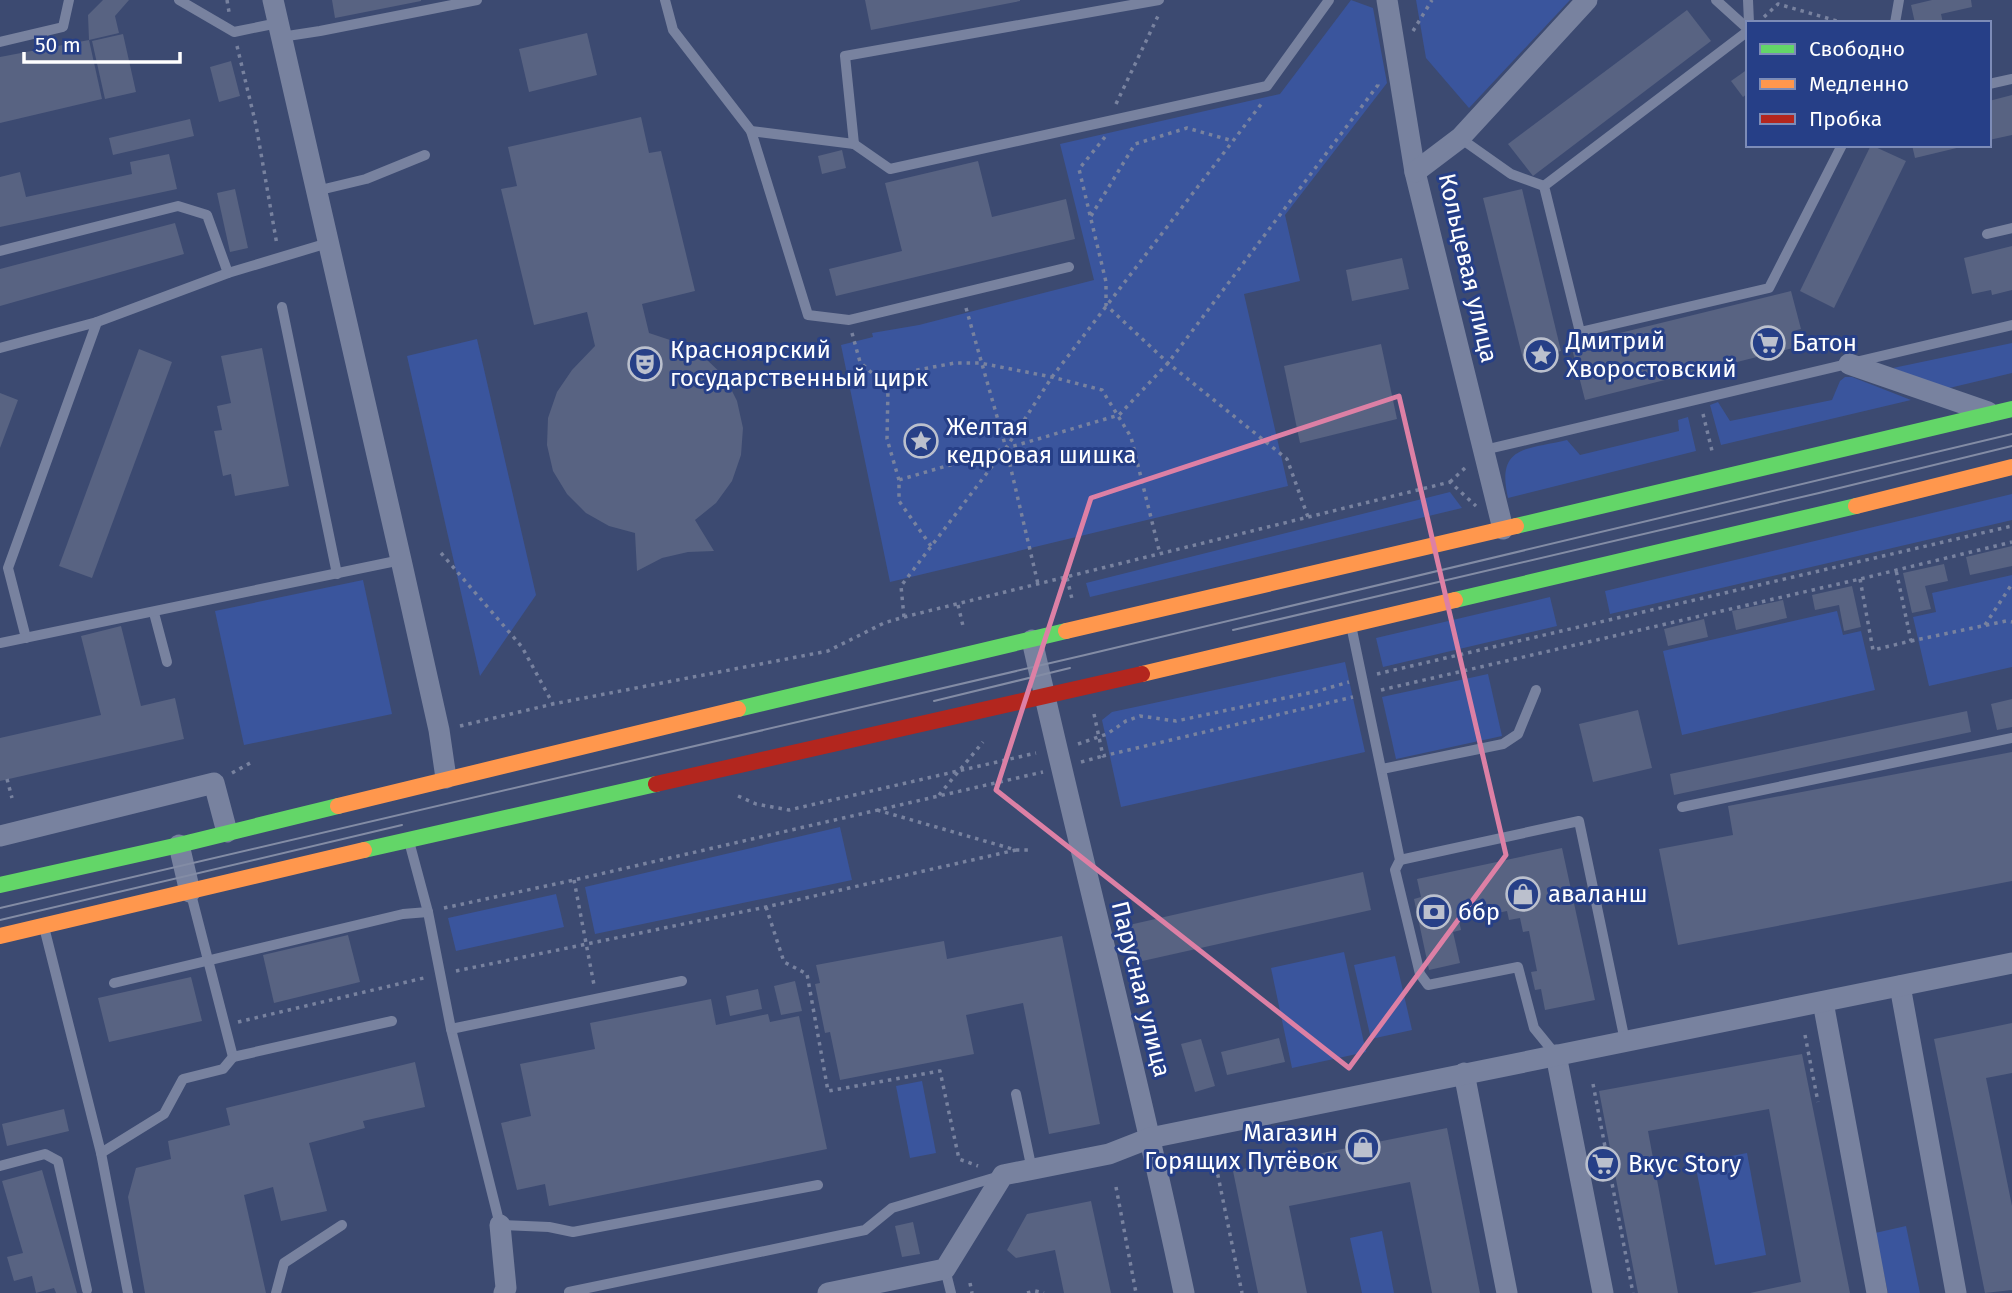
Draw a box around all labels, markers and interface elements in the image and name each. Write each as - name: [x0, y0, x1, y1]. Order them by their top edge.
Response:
- scale bar: [24, 21, 180, 65]
- legend: [1746, 21, 1991, 147]
- text: 50 m: [35, 32, 81, 58]
- text: Свободно: [1809, 36, 1905, 62]
- text: Медленно: [1809, 71, 1909, 97]
- text: Пробка: [1809, 106, 1882, 132]
- street label: Кольцевая улица: [1433, 171, 1503, 365]
- supermarket icon: Батон: [1749, 324, 1787, 362]
- place label: Дмитрий Хворостовский: [1565, 327, 1737, 383]
- place label: Батон: [1792, 329, 1857, 357]
- place label: Красноярский государственный цирк: [670, 336, 929, 392]
- place icon: Дмитрий Хворостовский: [1522, 336, 1560, 374]
- theatre icon: Красноярский государственный цирк: [626, 345, 664, 383]
- place label: Желтая кедровая шишка: [946, 413, 1136, 469]
- place icon: Желтая кедровая шишка: [902, 422, 940, 460]
- shop icon: аваланш: [1504, 875, 1542, 913]
- place label: аваланш: [1548, 880, 1648, 908]
- bank icon: ббр: [1415, 893, 1453, 931]
- street label: Парусная улица: [1106, 898, 1176, 1080]
- place label: ббр: [1458, 898, 1500, 926]
- place label: Магазин Горящих Путёвок: [1144, 1119, 1339, 1175]
- shop icon: Магазин Горящих Путёвок: [1344, 1128, 1382, 1166]
- supermarket icon: Вкус Story: [1584, 1145, 1622, 1183]
- place label: Вкус Story: [1628, 1150, 1741, 1178]

